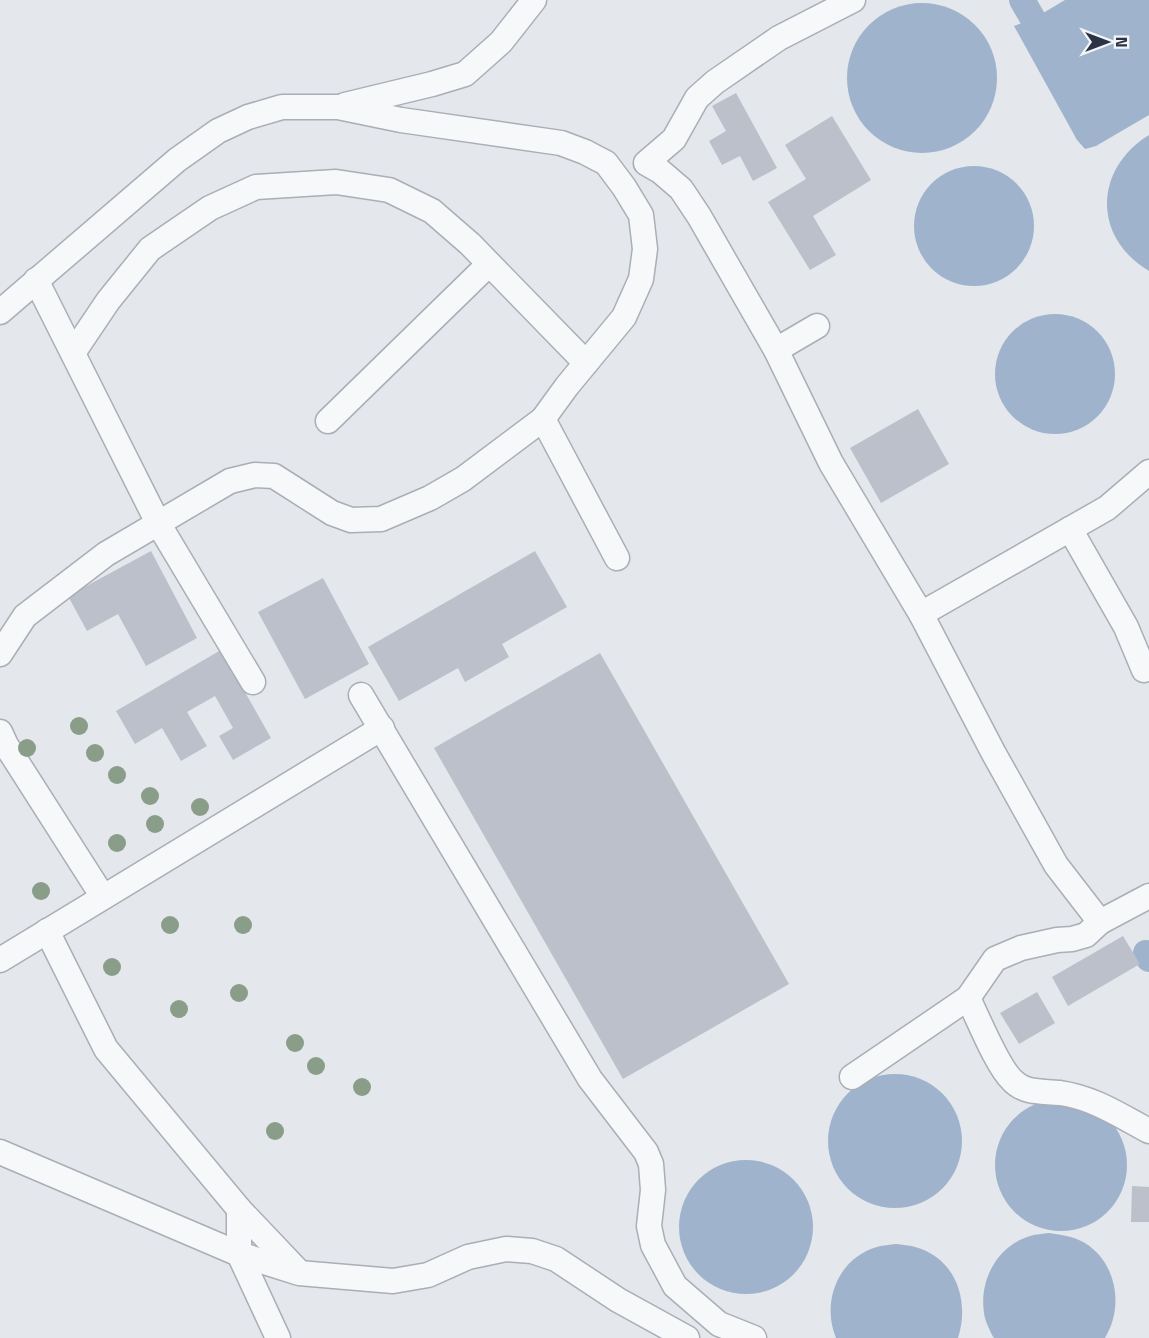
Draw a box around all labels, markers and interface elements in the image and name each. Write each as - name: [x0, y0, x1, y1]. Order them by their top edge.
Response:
- north arrow: [1077, 12, 1137, 72]
- text: N: [1110, 36, 1134, 48]

